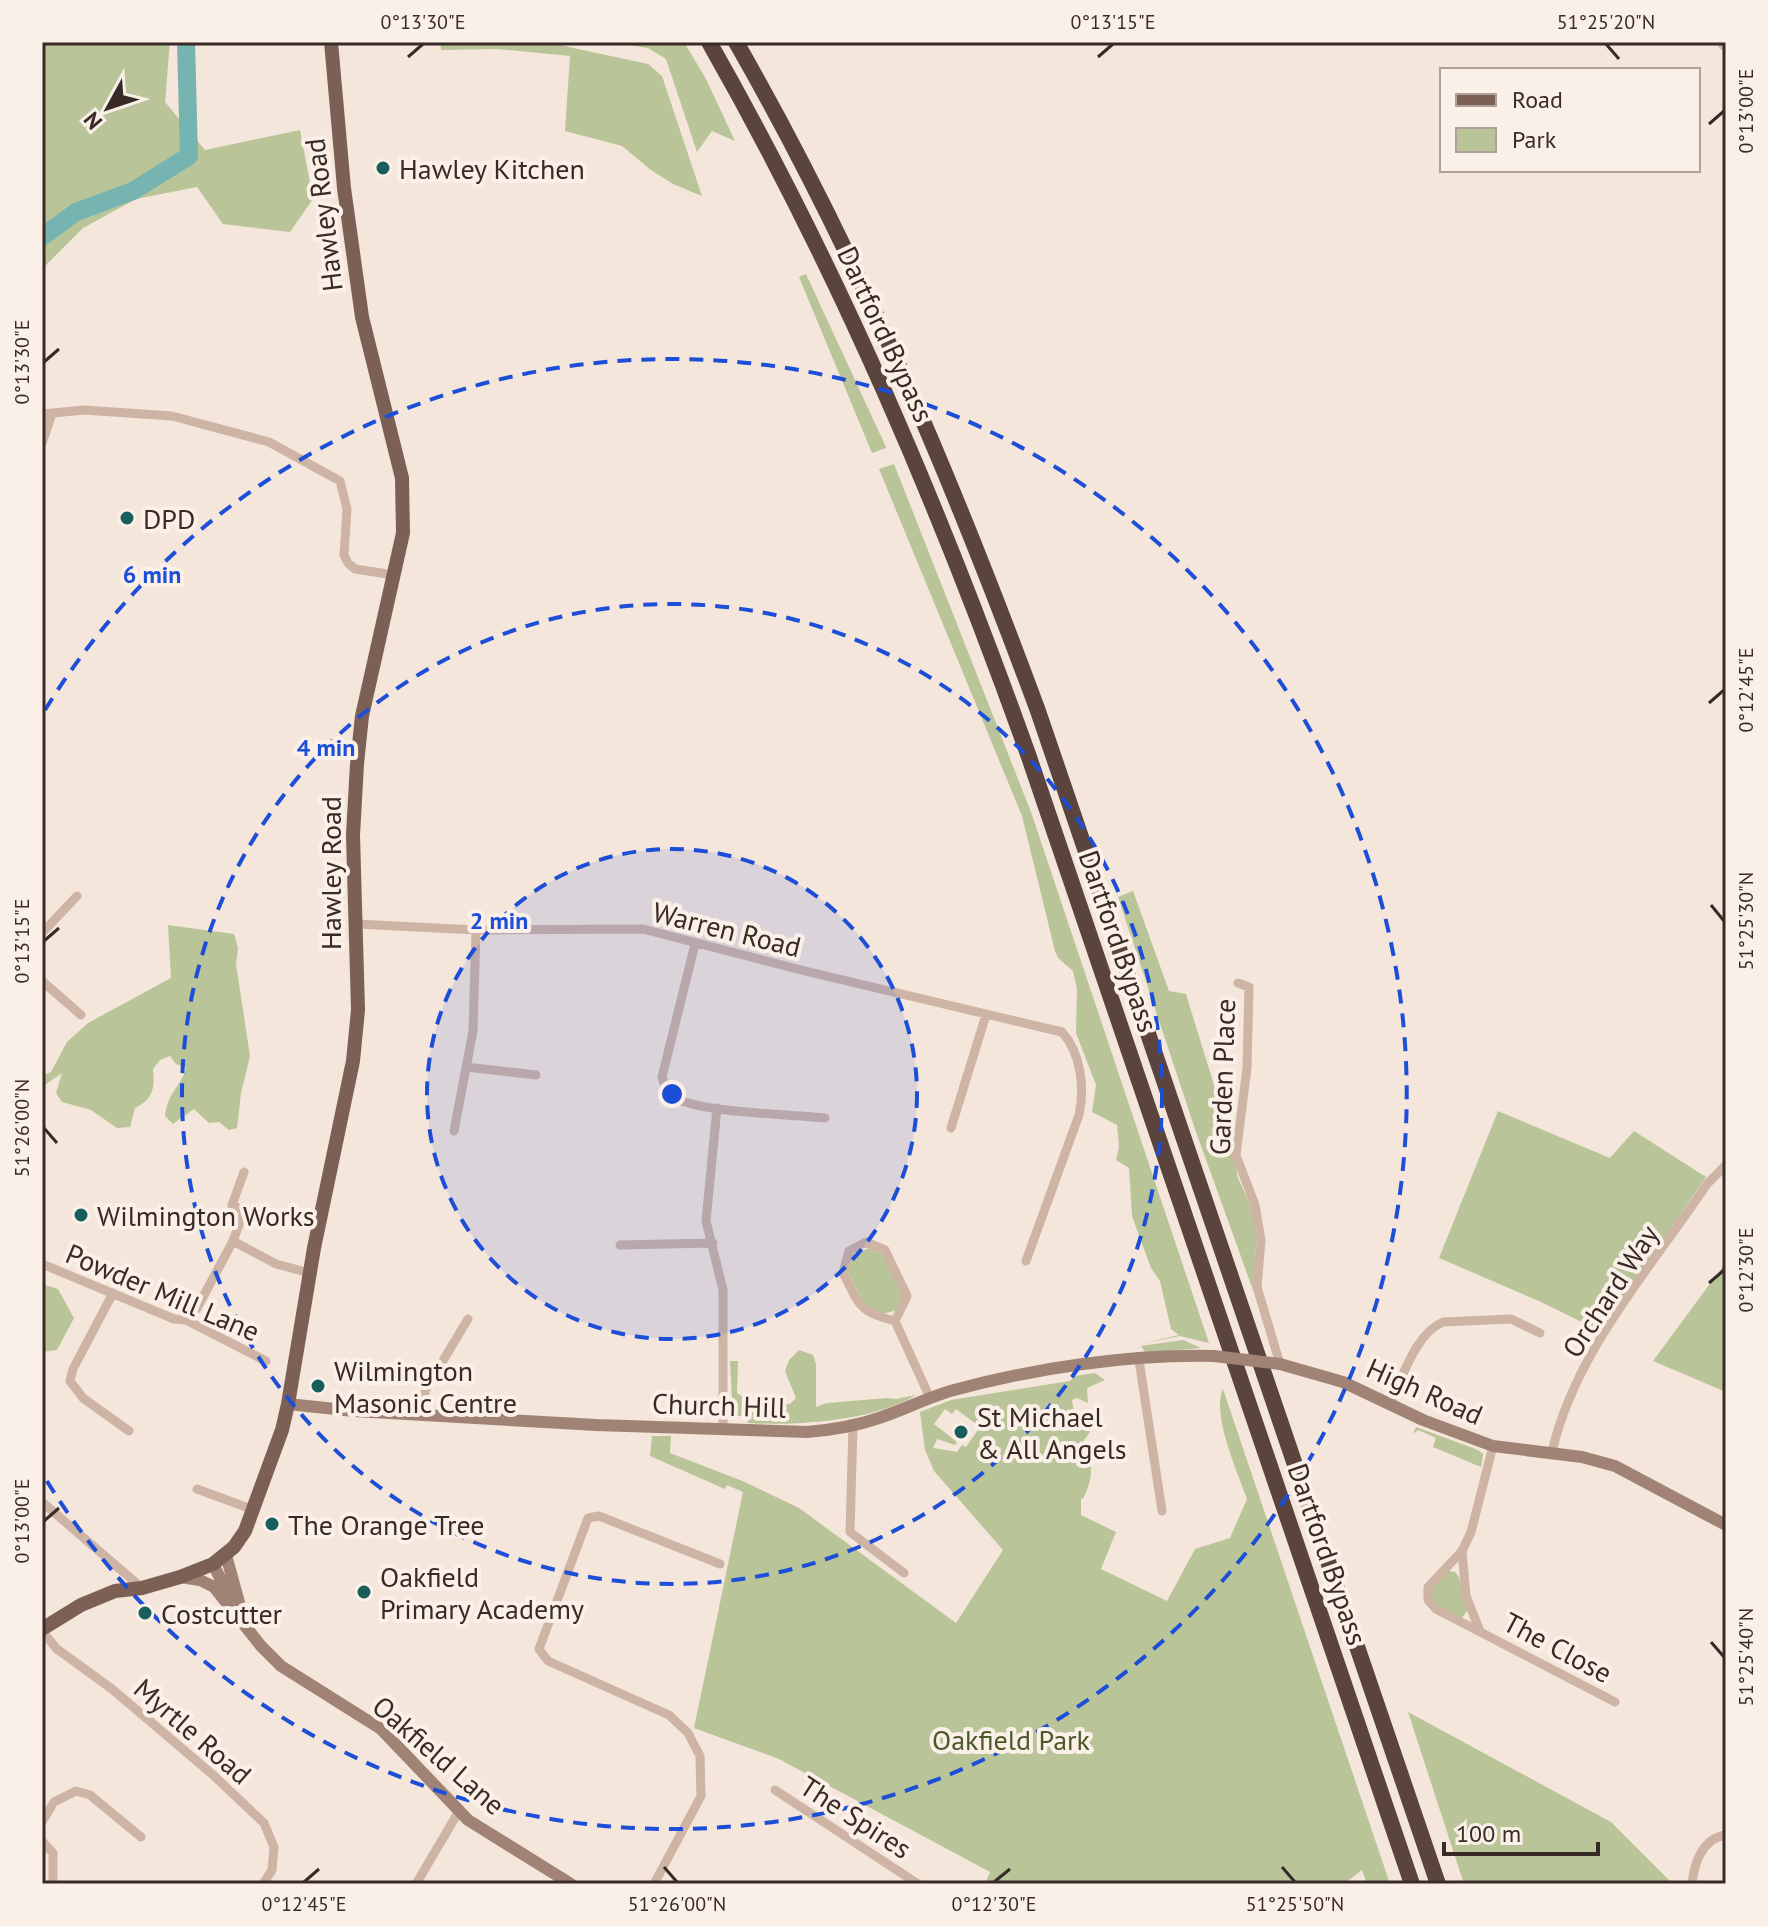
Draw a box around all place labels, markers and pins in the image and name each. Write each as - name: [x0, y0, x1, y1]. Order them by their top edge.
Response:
- place label: Hawley Kitchen: [399, 150, 585, 187]
- marker: Hawley Kitchen: [374, 159, 392, 177]
- place label: DPD: [143, 500, 195, 537]
- marker: DPD: [118, 509, 136, 527]
- centre of rings: [658, 1080, 686, 1108]
- place label: Wilmington Works: [97, 1197, 315, 1234]
- marker: Wilmington Works: [72, 1206, 90, 1224]
- place label: Wilmington Masonic Centre: [334, 1352, 517, 1421]
- marker: Wilmington Masonic Centre: [309, 1377, 327, 1395]
- place label: St Michael & All Angels: [977, 1398, 1127, 1467]
- marker: St Michael & All Angels: [952, 1423, 970, 1441]
- place label: The Orange Tree: [288, 1506, 485, 1543]
- marker: The Orange Tree: [263, 1515, 281, 1533]
- place label: Oakfield Primary Academy: [380, 1558, 584, 1627]
- marker: Oakfield Primary Academy: [355, 1583, 373, 1601]
- place label: Costcutter: [161, 1595, 283, 1632]
- marker: Costcutter: [136, 1604, 154, 1622]

